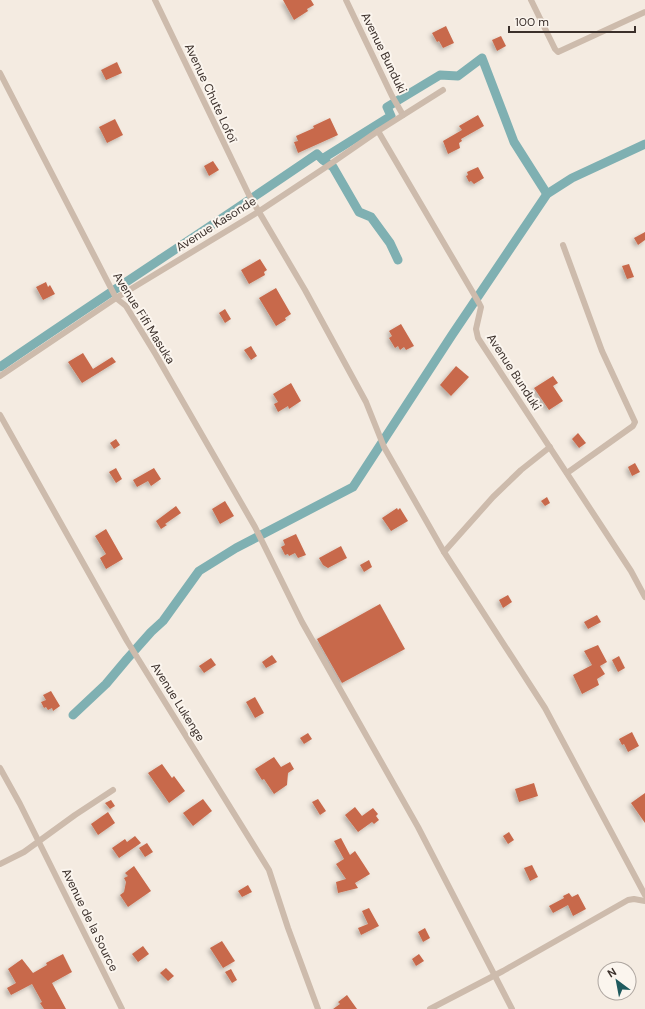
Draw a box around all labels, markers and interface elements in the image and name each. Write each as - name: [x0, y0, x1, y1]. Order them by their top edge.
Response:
- scale bar: [509, 8, 635, 34]
- street label: Avenue Bunduki: [357, 10, 411, 96]
- text: 100 m: [515, 14, 549, 30]
- street label: Avenue Chute Lofoï: [181, 41, 241, 145]
- street label: Avenue Kasonde: [173, 193, 259, 255]
- street label: Avenue Fifi Masuka: [109, 269, 179, 367]
- street label: Avenue Bunduki: [483, 331, 545, 413]
- street label: Avenue Lukenge: [147, 660, 209, 744]
- street label: Avenue de la Source: [58, 866, 122, 974]
- north arrow: [597, 961, 637, 1001]
- text: N: [605, 964, 619, 981]

